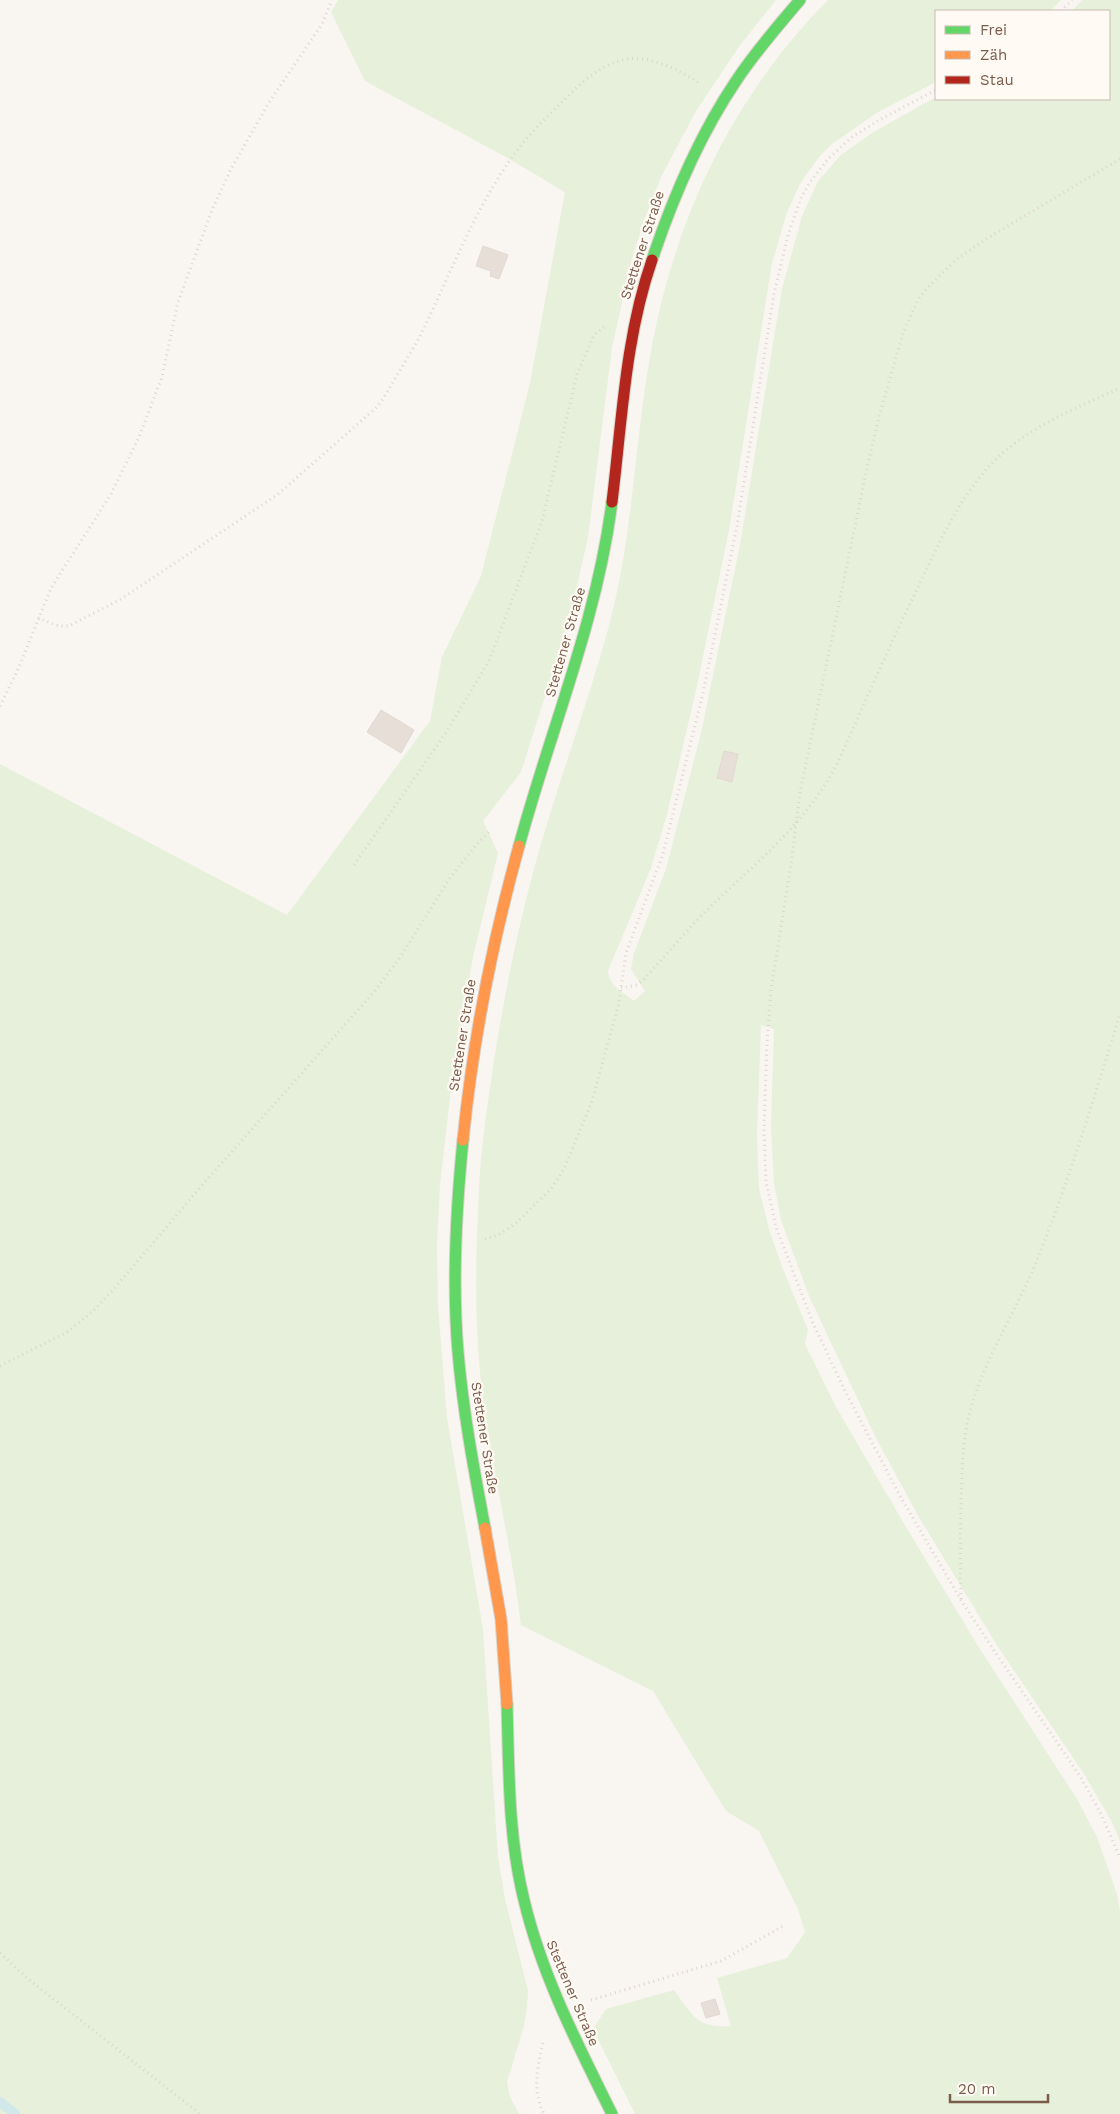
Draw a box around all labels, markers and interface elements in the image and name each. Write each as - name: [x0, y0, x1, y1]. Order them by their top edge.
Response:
- legend: [935, 10, 1110, 100]
- text: Frei: [980, 21, 1007, 39]
- text: Zäh: [980, 46, 1007, 64]
- text: Stau: [980, 71, 1014, 89]
- street label: Stettener Straße: [617, 189, 667, 301]
- street label: Stettener Straße: [542, 585, 588, 699]
- street label: Stettener Straße: [445, 978, 479, 1092]
- street label: Stettener Straße: [468, 1381, 502, 1495]
- street label: Stettener Straße: [543, 1938, 603, 2048]
- scale bar: [950, 2072, 1048, 2104]
- text: 20 m: [958, 2080, 996, 2098]

